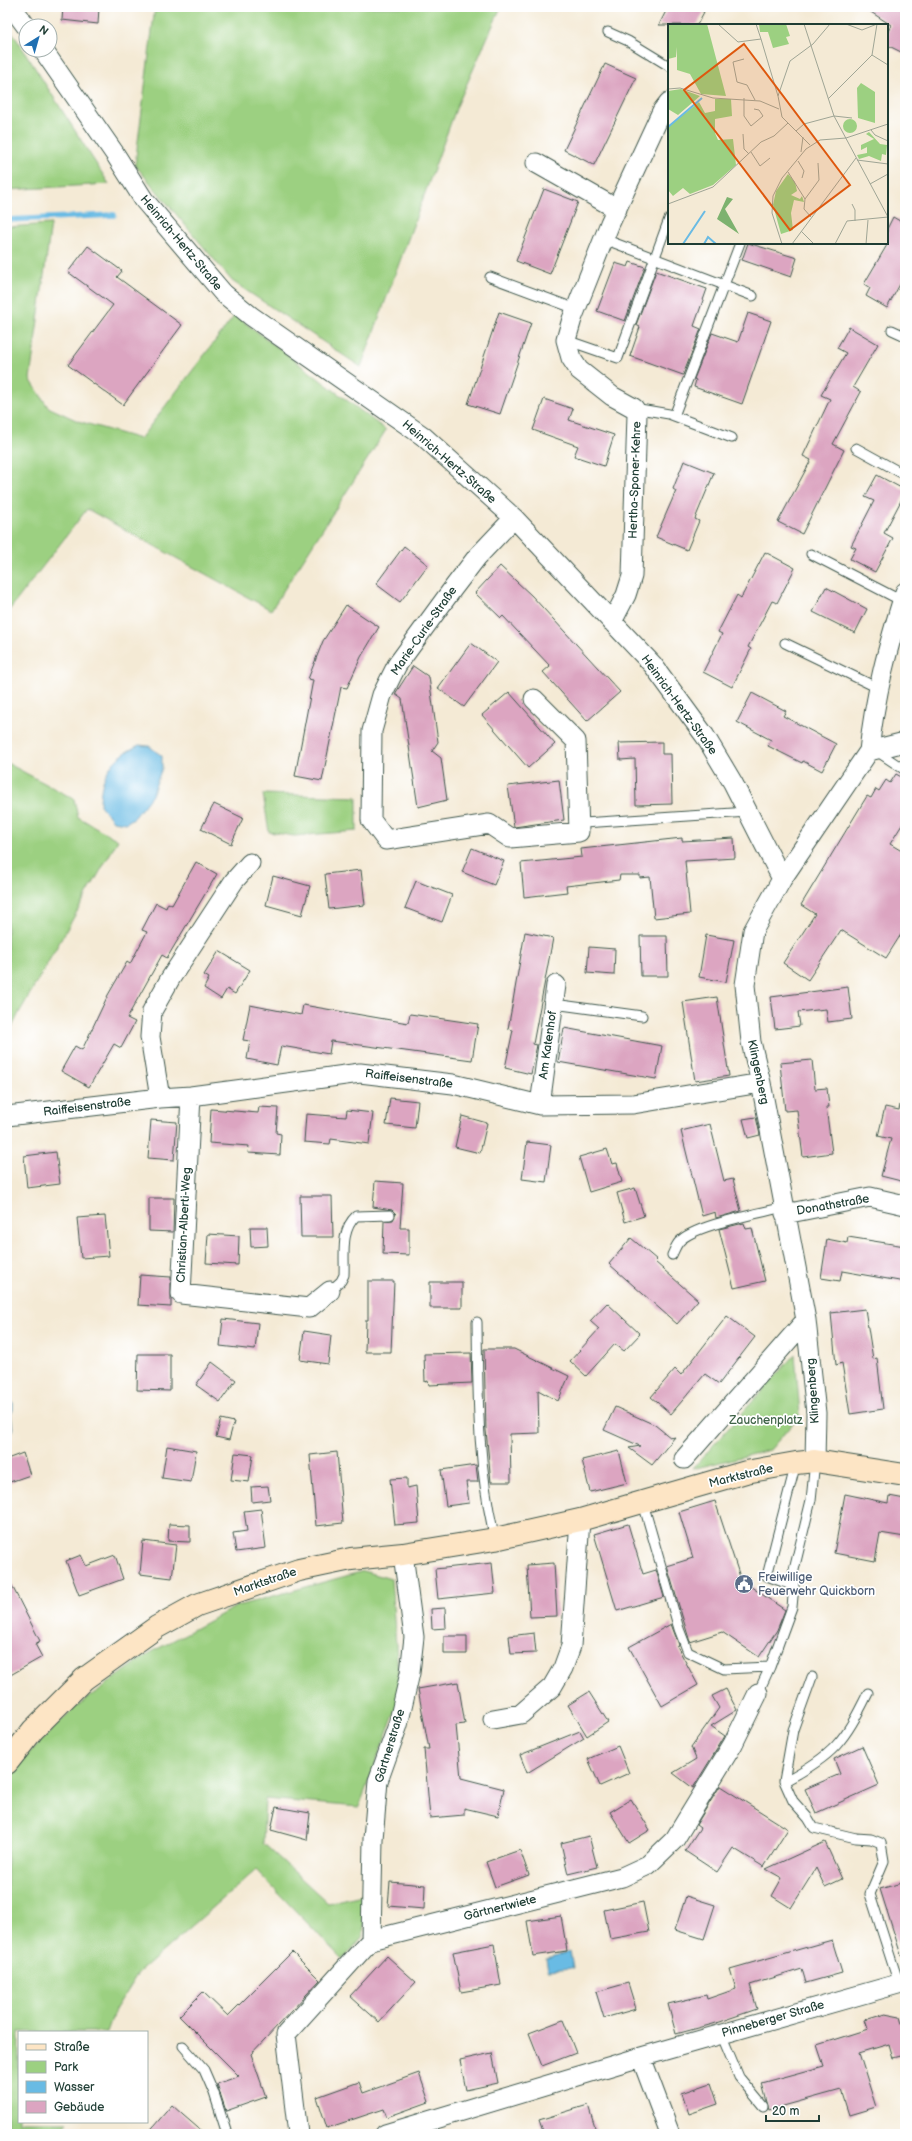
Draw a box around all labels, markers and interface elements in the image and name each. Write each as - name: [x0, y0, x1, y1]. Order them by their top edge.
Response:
- north arrow: [18, 18, 58, 58]
- text: N: [37, 23, 51, 38]
- inset map: [668, 24, 888, 244]
- street label: Heinrich-Hertz-Straße: [137, 192, 225, 294]
- street label: Heinrich-Hertz-Straße: [399, 417, 499, 507]
- street label: Hertha-Sponer-Kehre: [625, 421, 645, 539]
- street label: Marie-Curie-Straße: [388, 584, 460, 678]
- street label: Heinrich-Hertz-Straße: [638, 652, 720, 758]
- street label: Am Katenhof: [536, 1009, 560, 1080]
- street label: Klingenberg: [744, 1038, 772, 1106]
- street label: Raiffeisenstraße: [364, 1066, 454, 1092]
- street label: Raiffeisenstraße: [42, 1094, 132, 1120]
- street label: Christian-Alberti-Weg: [173, 1167, 195, 1283]
- street label: Donathstraße: [795, 1191, 871, 1219]
- street label: Klingenberg: [803, 1358, 823, 1424]
- park label: Zauchenplatz: [728, 1413, 803, 1428]
- street label: Marktstraße: [707, 1461, 775, 1491]
- street label: Marktstraße: [232, 1564, 298, 1600]
- place label: Freiwillige Feuerwehr Quickborn: [758, 1570, 875, 1599]
- public building icon: Freiwillige Feuerwehr Quickborn: [733, 1573, 755, 1595]
- street label: Gärtnerstraße: [372, 1707, 408, 1785]
- street label: Gärtnertwiete: [462, 1892, 538, 1924]
- street label: Pinneberger Straße: [720, 1997, 826, 2041]
- legend: [18, 2031, 148, 2123]
- text: Straße: [54, 2040, 90, 2055]
- text: Park: [54, 2060, 78, 2075]
- text: Wasser: [54, 2080, 95, 2095]
- scale bar: [766, 2097, 819, 2123]
- text: Gebäude: [54, 2100, 104, 2115]
- text: 20 m: [772, 2104, 799, 2119]

